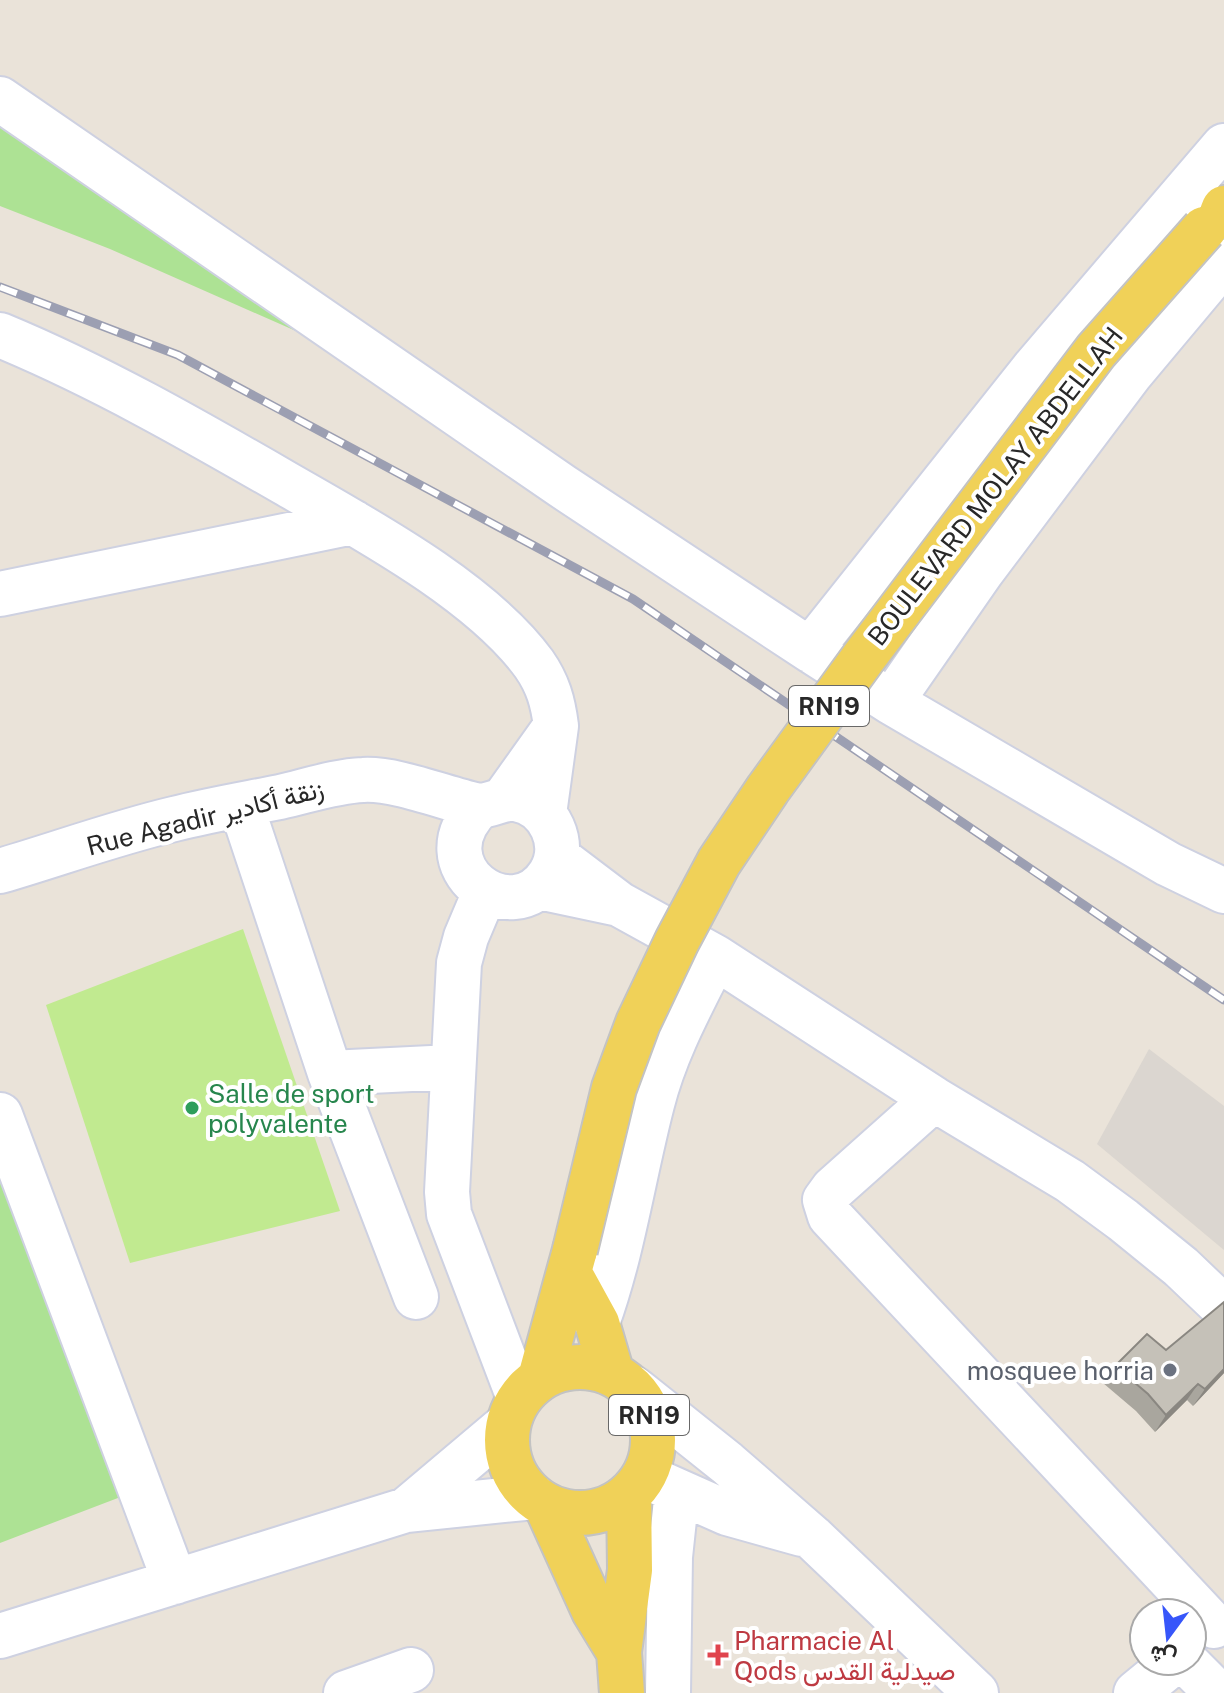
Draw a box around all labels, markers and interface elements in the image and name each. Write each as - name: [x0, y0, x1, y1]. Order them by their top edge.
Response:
- street label: BOULEVARD MOLAY ABDELLAH: [861, 321, 1129, 651]
- road number: RN19: [789, 686, 869, 726]
- street label: Rue Agadir زنقة أكادير: [83, 773, 327, 862]
- place label: Salle de sport polyvalente: [208, 1078, 375, 1139]
- marker: Salle de sport polyvalente: [183, 1099, 201, 1117]
- place label: mosquee horria: [967, 1355, 1154, 1386]
- marker: mosquee horria: [1161, 1361, 1179, 1379]
- road number: RN19: [609, 1395, 689, 1435]
- north arrow: [1128, 1597, 1208, 1677]
- place label: Pharmacie Al Qods صيدلية القدس: [734, 1625, 956, 1687]
- text: ش: [1147, 1639, 1179, 1672]
- marker: Pharmacie Al Qods صيدلية القدس: [709, 1646, 727, 1664]

